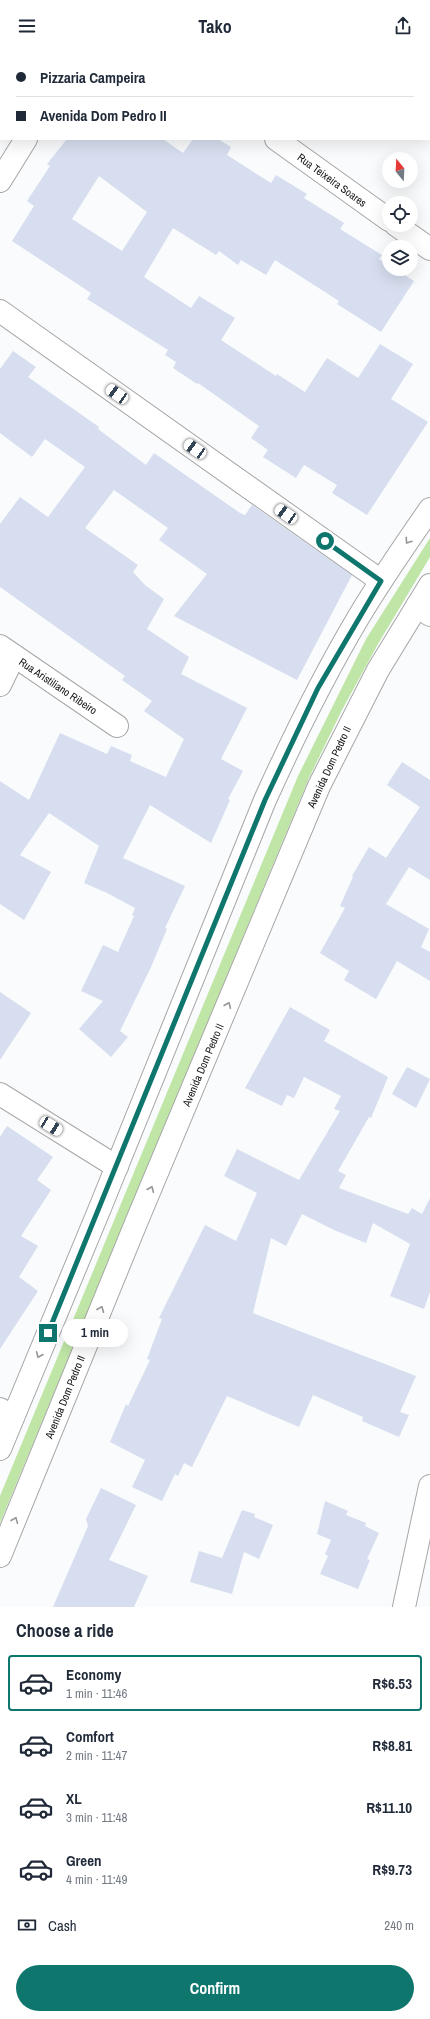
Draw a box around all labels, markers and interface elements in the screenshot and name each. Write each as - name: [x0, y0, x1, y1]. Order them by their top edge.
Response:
- text: Tako: [198, 14, 232, 39]
- icon: menu: [16, 15, 38, 37]
- icon: share: [392, 15, 414, 37]
- text: Pizzaria Campeira: [40, 67, 145, 88]
- text: Avenida Dom Pedro II: [40, 105, 167, 126]
- street label: Rua Teixeira Soares: [295, 150, 370, 210]
- north arrow: [382, 152, 418, 188]
- map controls: [382, 152, 418, 276]
- button: locate: [382, 196, 418, 232]
- button: layers: [382, 240, 418, 276]
- car: [104, 382, 130, 406]
- car: [182, 437, 208, 461]
- car: [273, 502, 299, 526]
- route start: [316, 532, 334, 550]
- one-way arrow: [405, 537, 413, 544]
- street label: Rua Aristiliano Ribeiro: [16, 655, 100, 717]
- street label: Avenida Dom Pedro II: [304, 724, 354, 811]
- one-way arrow: [223, 1001, 231, 1008]
- street label: Avenida Dom Pedro II: [179, 1021, 227, 1109]
- car: [38, 1115, 64, 1137]
- one-way arrow: [146, 1186, 154, 1193]
- one-way arrow: [96, 1306, 104, 1314]
- callout: 1 min: [62, 1319, 128, 1347]
- route end: [39, 1324, 57, 1342]
- text: 1 min: [81, 1324, 109, 1341]
- one-way arrow: [36, 1350, 44, 1358]
- street label: Avenida Dom Pedro II: [42, 1353, 88, 1442]
- one-way arrow: [10, 1517, 18, 1524]
- text: Choose a ride: [16, 1618, 114, 1643]
- text: Economy: [66, 1664, 121, 1685]
- icon: car: [18, 1665, 54, 1701]
- text: R$6.53: [372, 1673, 412, 1694]
- text: 1 min · 11:46: [66, 1685, 127, 1702]
- text: Comfort: [66, 1726, 114, 1747]
- icon: car: [18, 1727, 54, 1763]
- text: R$8.81: [372, 1735, 412, 1756]
- text: 2 min · 11:47: [66, 1747, 127, 1764]
- text: XL: [66, 1788, 82, 1809]
- icon: car: [18, 1789, 54, 1825]
- text: R$11.10: [366, 1797, 412, 1818]
- text: 3 min · 11:48: [66, 1809, 127, 1826]
- text: Green: [66, 1850, 102, 1871]
- icon: car: [18, 1851, 54, 1887]
- text: R$9.73: [372, 1859, 412, 1880]
- text: 4 min · 11:49: [66, 1871, 127, 1888]
- icon: cash: [16, 1914, 38, 1936]
- text: Cash: [48, 1915, 77, 1936]
- text: 240 m: [384, 1917, 414, 1934]
- button: Confirm: [16, 1965, 414, 2011]

